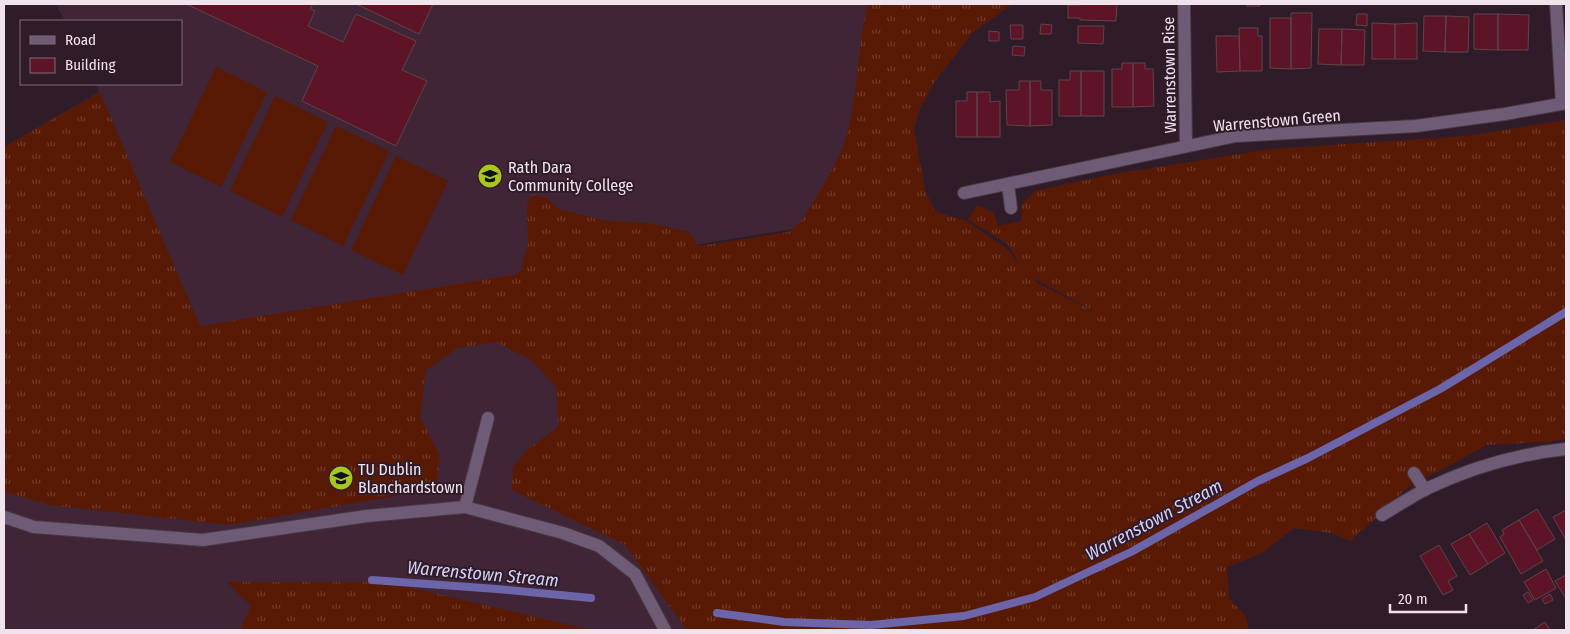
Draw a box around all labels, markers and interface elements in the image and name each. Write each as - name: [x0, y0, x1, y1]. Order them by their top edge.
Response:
- street label: Warrenstown Rise: [1159, 16, 1180, 134]
- legend: [20, 20, 182, 85]
- text: Road: [65, 31, 96, 49]
- text: Building: [65, 56, 116, 74]
- street label: Warrenstown Green: [1213, 105, 1342, 136]
- place label: Rath Dara Community College: [508, 158, 634, 195]
- school or university icon: Rath Dara Community College: [477, 163, 503, 189]
- place label: TU Dublin Blanchardstown: [358, 460, 463, 497]
- school or university icon: TU Dublin Blanchardstown: [328, 465, 354, 491]
- water label: Warrenstown Stream: [1082, 475, 1226, 565]
- water label: Warrenstown Stream: [406, 556, 560, 592]
- scale bar: [1390, 582, 1466, 614]
- text: 20 m: [1398, 590, 1428, 608]

